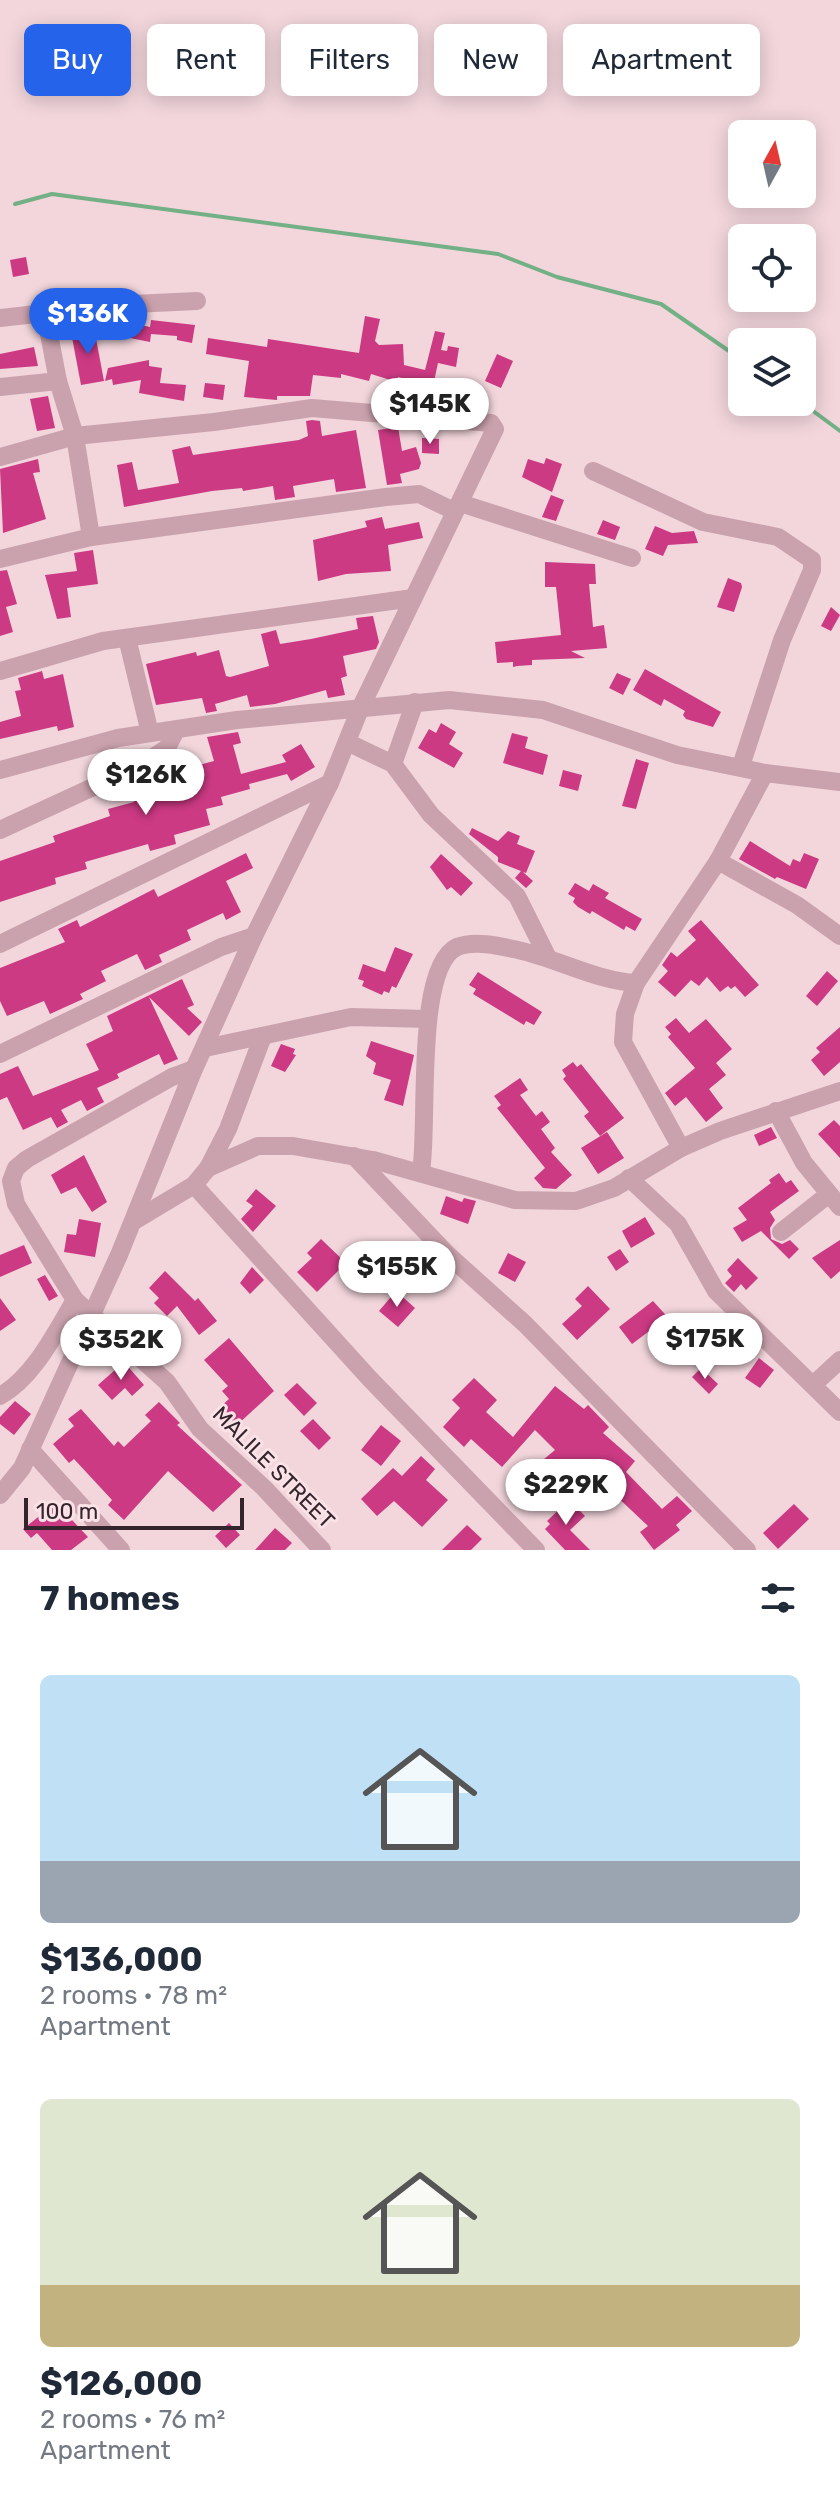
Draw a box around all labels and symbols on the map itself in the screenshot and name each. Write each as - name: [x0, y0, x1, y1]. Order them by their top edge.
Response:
- north arrow: [728, 120, 816, 208]
- pin: $136K: [32, 288, 144, 356]
- pin: $145K: [374, 378, 486, 446]
- pin: $126K: [90, 749, 202, 817]
- pin: $155K: [341, 1241, 453, 1309]
- pin: $175K: [649, 1313, 761, 1381]
- pin: $352K: [65, 1314, 177, 1382]
- street label: MALILE STREET: [207, 1401, 341, 1534]
- pin: $229K: [510, 1459, 622, 1527]
- scale bar: [24, 1494, 244, 1530]

